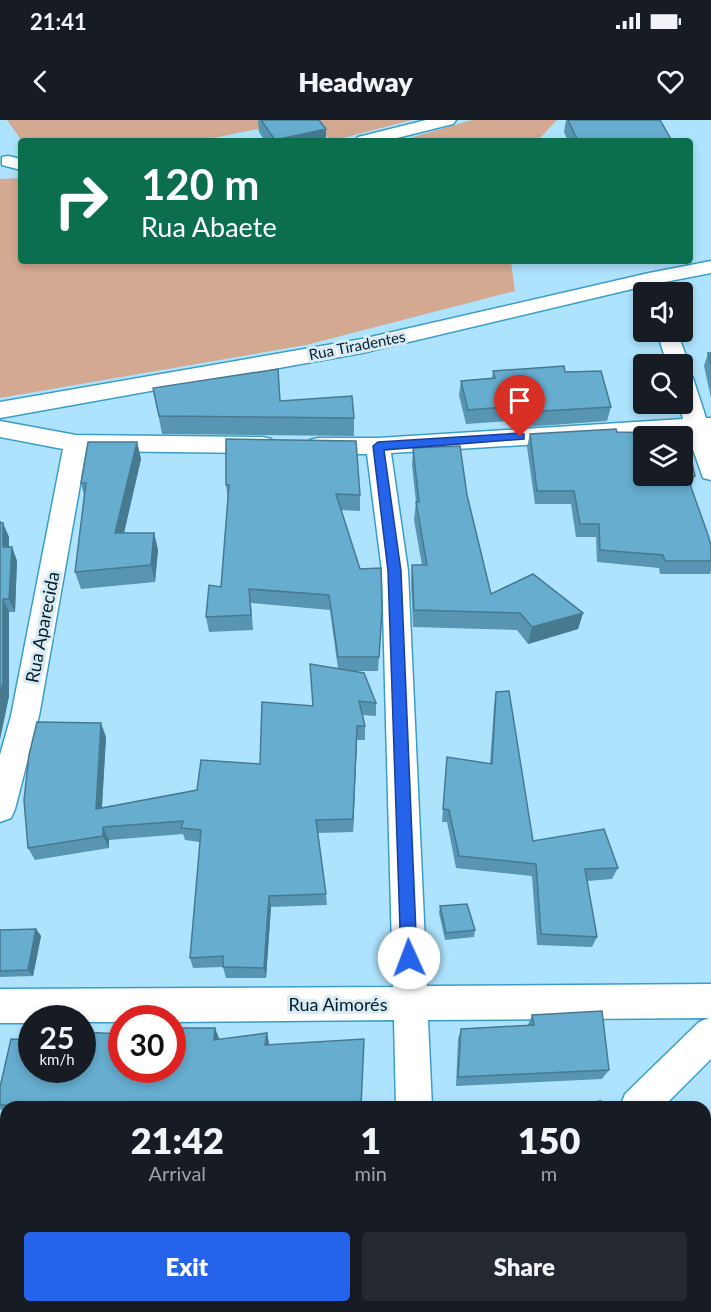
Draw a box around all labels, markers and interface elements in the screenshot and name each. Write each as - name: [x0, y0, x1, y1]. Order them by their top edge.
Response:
- text: 21:41: [30, 8, 87, 35]
- icon: back: [24, 65, 57, 98]
- text: Headway: [298, 65, 413, 98]
- icon: heart: [654, 65, 687, 98]
- text: 120 m: [141, 159, 259, 209]
- icon: right: [42, 162, 120, 240]
- text: Rua Abaete: [141, 210, 277, 243]
- map controls: [633, 282, 693, 486]
- button: sound: [633, 282, 693, 342]
- street label: Rua Tiradentes: [307, 327, 407, 363]
- button: search: [633, 354, 693, 414]
- pin: [494, 375, 545, 437]
- icon: arrive: [503, 384, 536, 417]
- button: layers: [633, 426, 693, 486]
- street label: Rua Aparecida: [20, 570, 64, 684]
- position arrow: [377, 926, 441, 990]
- street label: Rua Aimorés: [289, 993, 388, 1015]
- speed limit sign: 30: [108, 1005, 186, 1083]
- text: 25: [40, 1019, 74, 1055]
- text: km/h: [39, 1050, 75, 1068]
- text: 21:42: [131, 1118, 224, 1162]
- text: 1: [360, 1118, 381, 1162]
- text: 150: [518, 1118, 580, 1162]
- text: Arrival: [148, 1161, 206, 1185]
- text: min: [355, 1161, 387, 1185]
- text: m: [541, 1161, 557, 1185]
- button: Exit: [24, 1232, 350, 1301]
- button: Share: [362, 1232, 687, 1301]

